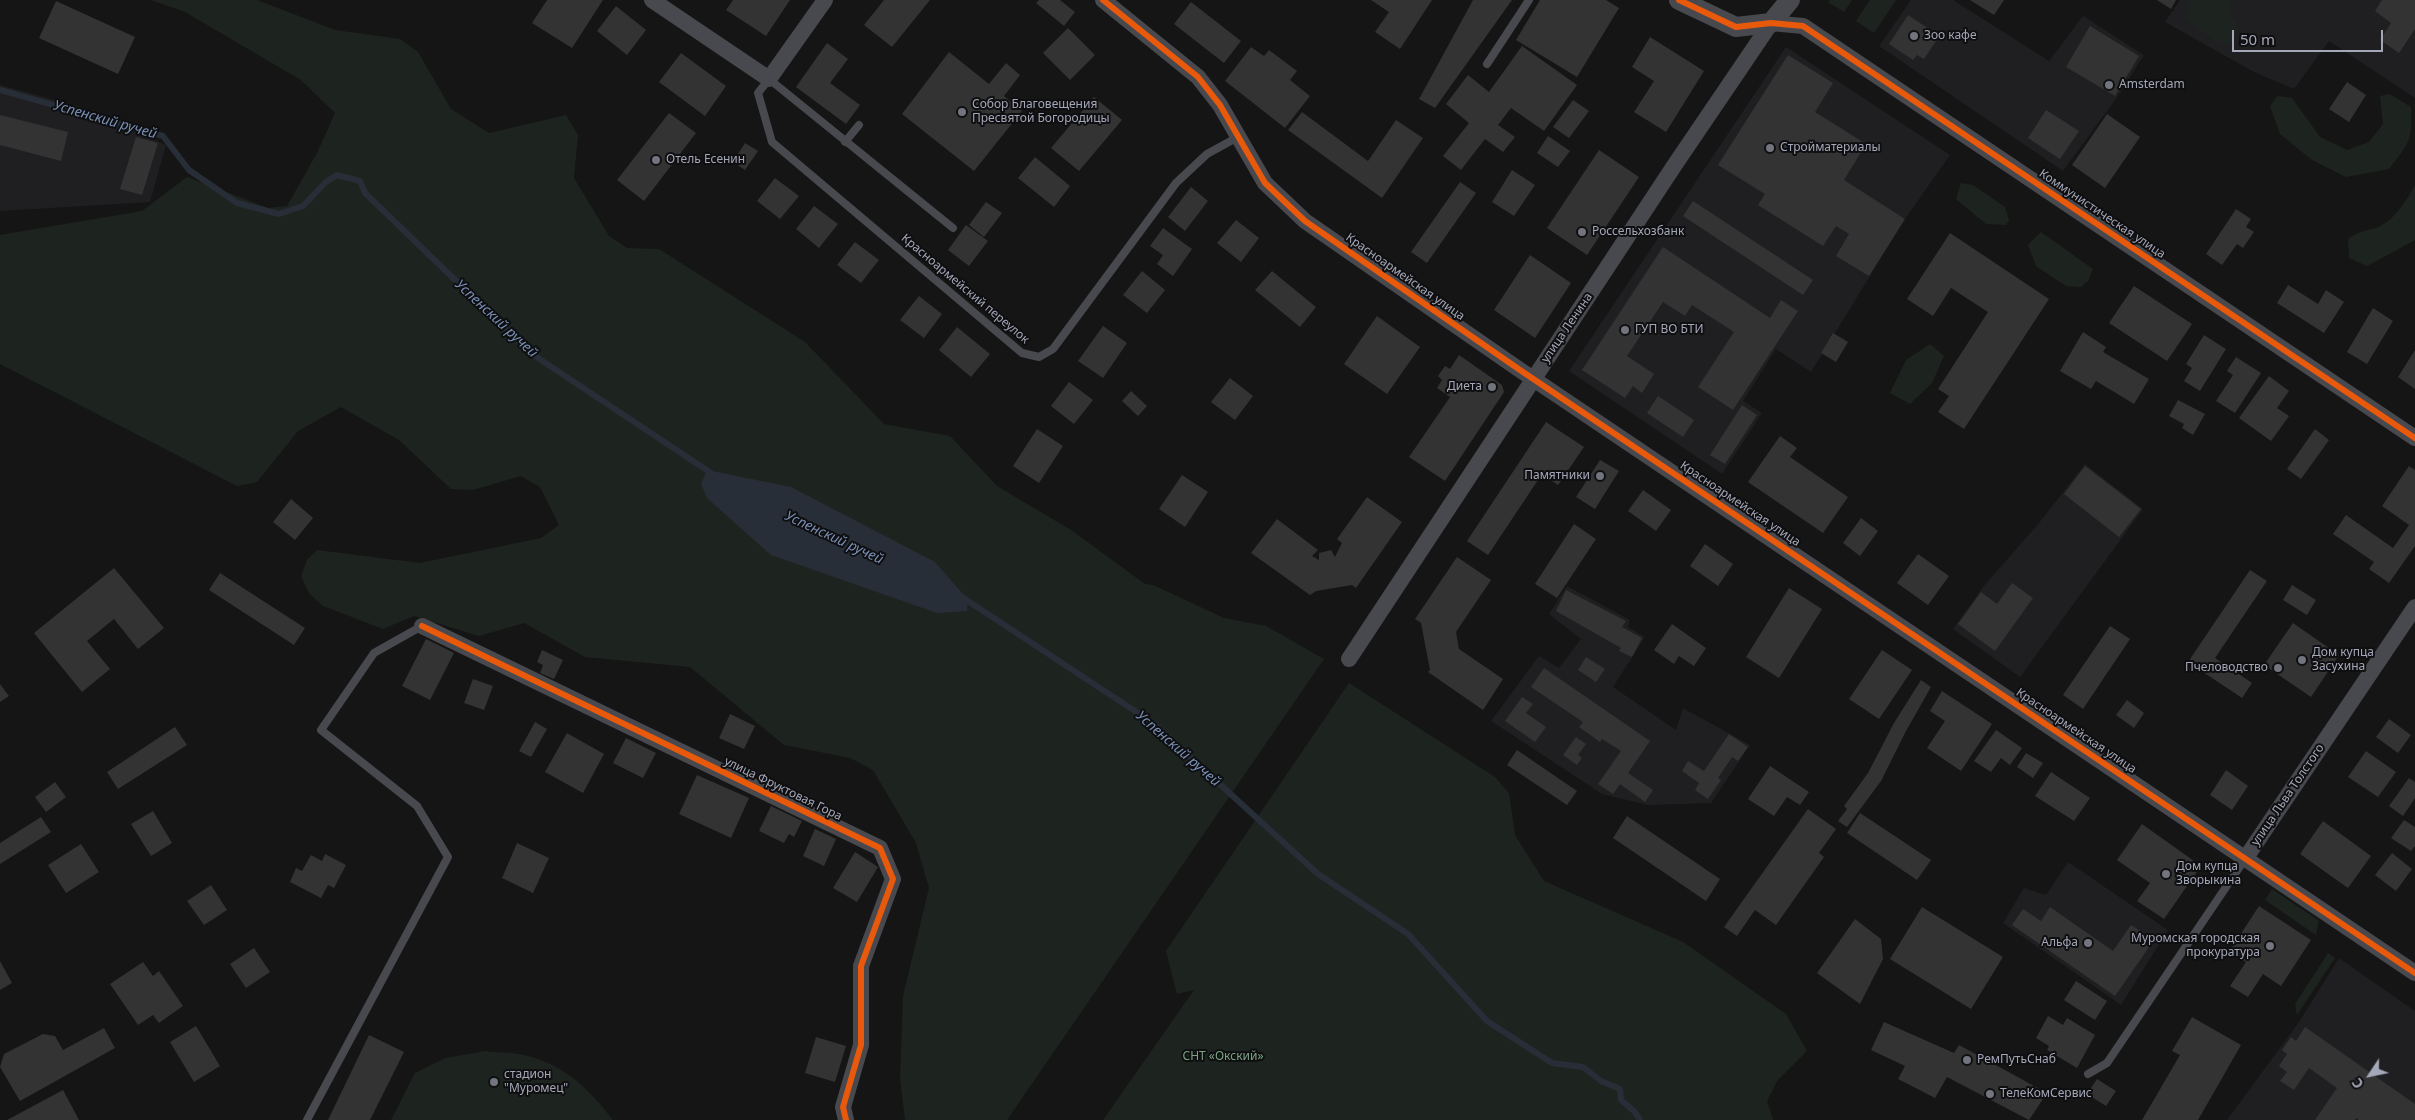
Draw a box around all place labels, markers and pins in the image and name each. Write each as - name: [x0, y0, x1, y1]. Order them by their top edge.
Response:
- place label: Зоо кафе: [1924, 29, 1977, 43]
- marker: Зоо кафе: [1908, 30, 1920, 42]
- place label: Amsterdam: [2119, 78, 2185, 92]
- marker: Amsterdam: [2103, 79, 2115, 91]
- place label: Собор Благовещения Пресвятой Богородицы: [972, 98, 1110, 126]
- marker: Собор Благовещения Пресвятой Богородицы: [956, 106, 968, 118]
- place label: Стройматериалы: [1780, 141, 1881, 155]
- marker: Стройматериалы: [1764, 142, 1776, 154]
- place label: Отель Есенин: [666, 153, 745, 167]
- marker: Отель Есенин: [650, 154, 662, 166]
- place label: Россельхозбанк: [1592, 225, 1684, 239]
- marker: Россельхозбанк: [1576, 226, 1588, 238]
- place label: ГУП ВО БТИ: [1635, 323, 1704, 337]
- marker: ГУП ВО БТИ: [1619, 324, 1631, 336]
- place label: Диета: [1447, 380, 1482, 394]
- marker: Диета: [1486, 381, 1498, 393]
- place label: Памятники: [1524, 469, 1590, 483]
- marker: Памятники: [1594, 470, 1606, 482]
- place label: Дом купца Засухина: [2312, 646, 2374, 674]
- marker: Дом купца Засухина: [2296, 654, 2308, 666]
- place label: Пчеловодство: [2185, 661, 2268, 675]
- marker: Пчеловодство: [2272, 662, 2284, 674]
- place label: Дом купца Зворыкина: [2176, 860, 2241, 888]
- marker: Дом купца Зворыкина: [2160, 868, 2172, 880]
- place label: Муромская городская прокуратура: [2131, 932, 2260, 960]
- place label: Альфа: [2041, 936, 2078, 950]
- marker: Альфа: [2082, 937, 2094, 949]
- marker: Муромская городская прокуратура: [2264, 940, 2276, 952]
- place label: РемПутьСнаб: [1977, 1053, 2056, 1067]
- marker: РемПутьСнаб: [1961, 1054, 1973, 1066]
- place label: стадион "Муромец": [504, 1068, 568, 1096]
- marker: стадион "Муромец": [488, 1076, 500, 1088]
- place label: ТелеКомСервис: [2000, 1087, 2092, 1101]
- marker: ТелеКомСервис: [1984, 1088, 1996, 1100]

